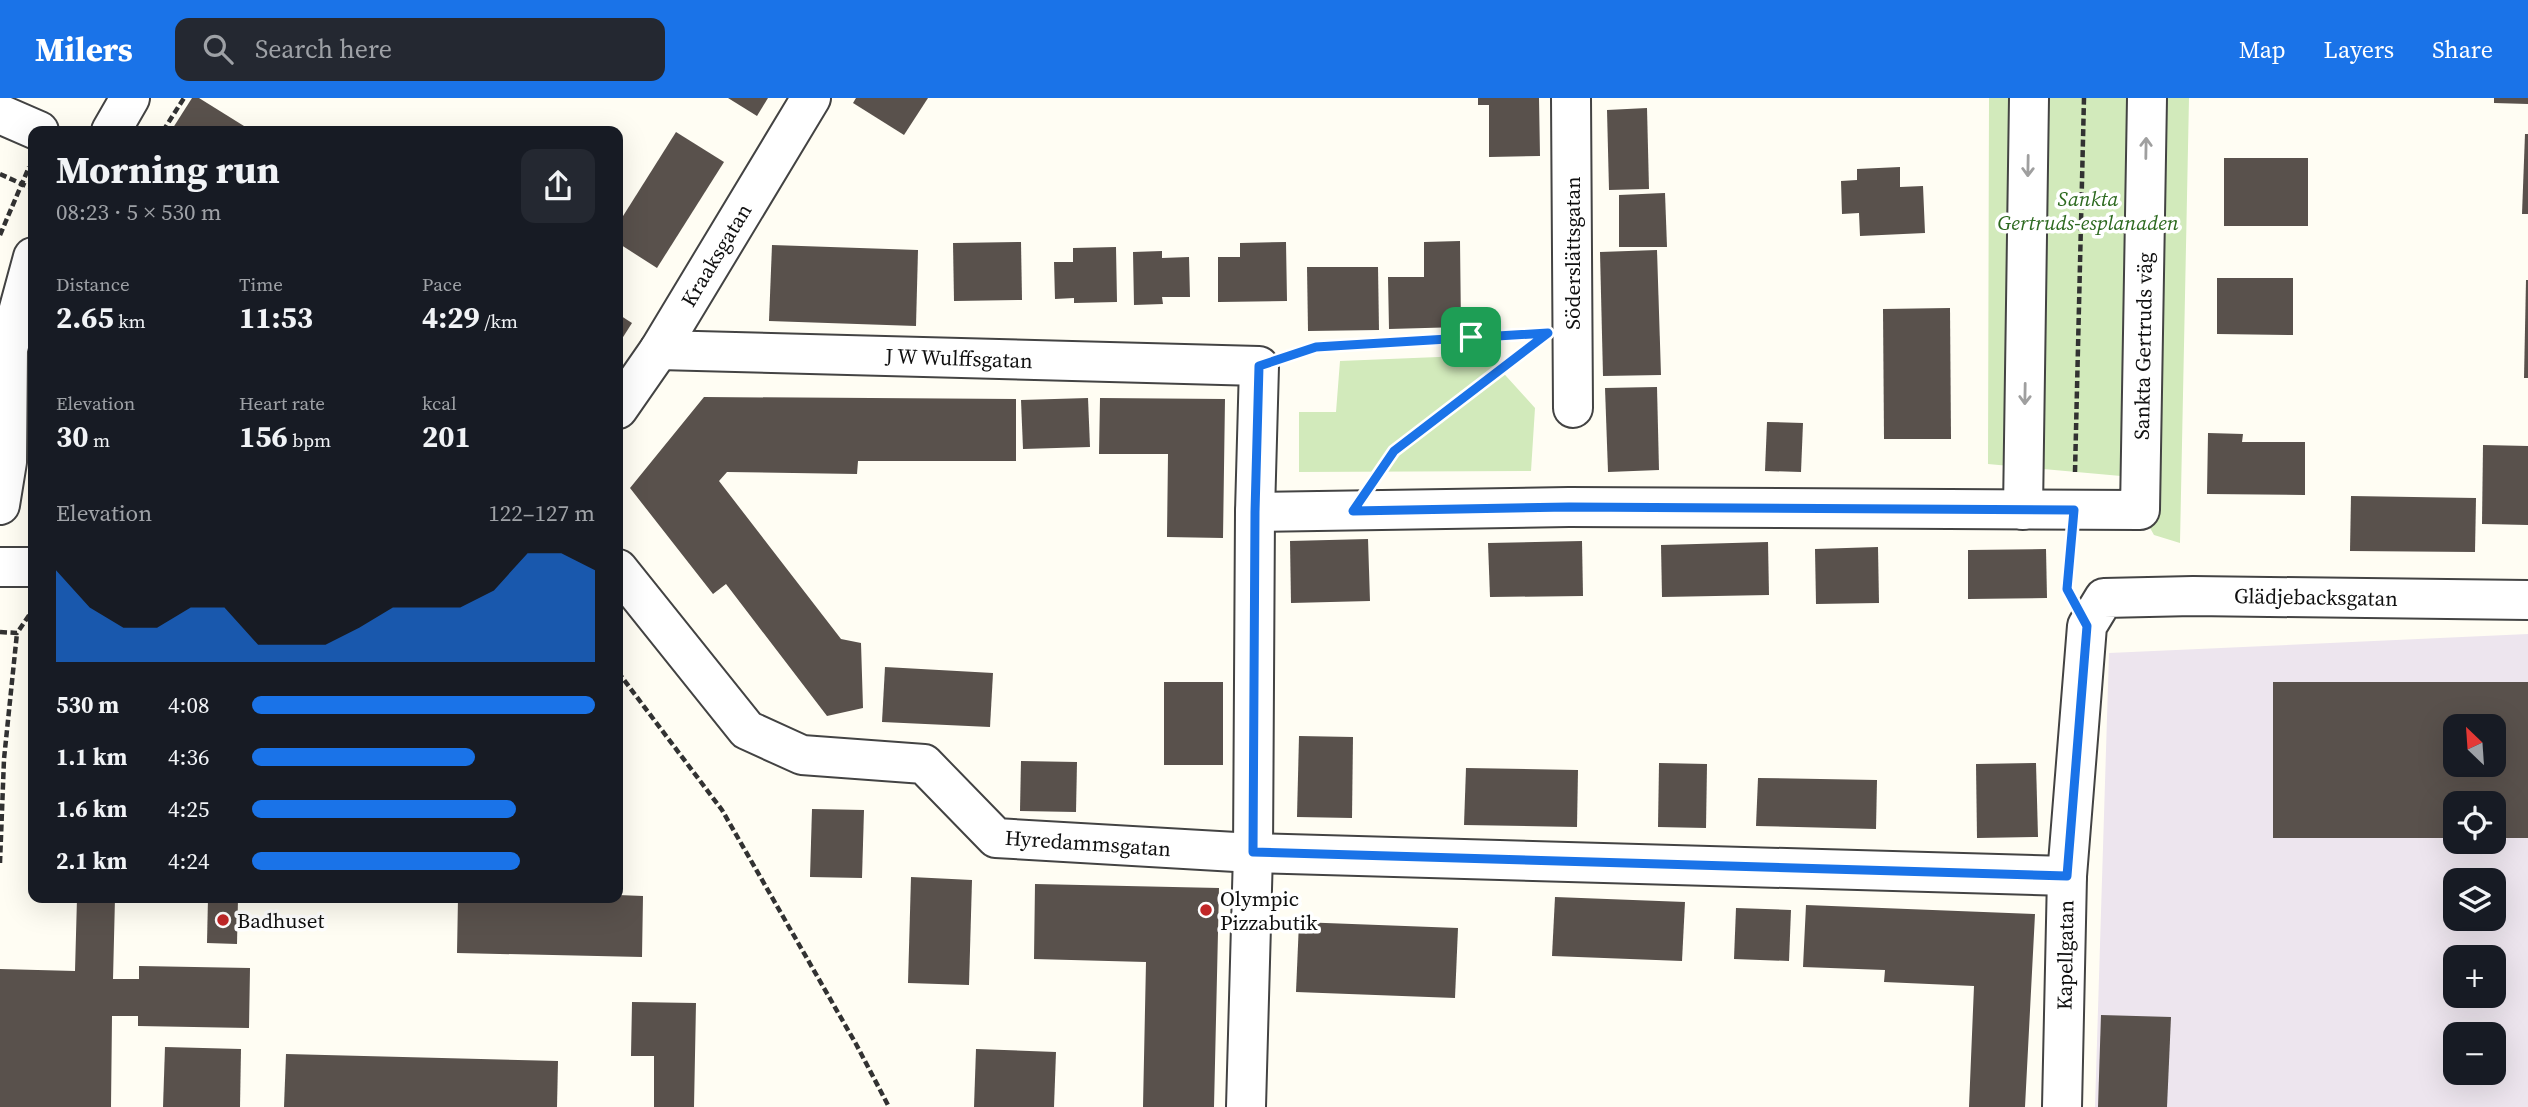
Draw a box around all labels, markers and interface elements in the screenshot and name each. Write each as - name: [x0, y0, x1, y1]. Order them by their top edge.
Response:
- search box: [175, 18, 665, 81]
- text: Milers: [35, 27, 133, 72]
- icon: search: [199, 30, 237, 68]
- text: Search here: [255, 31, 392, 67]
- text: Map: [2239, 33, 2286, 66]
- text: Layers: [2324, 33, 2394, 66]
- text: Share: [2432, 33, 2493, 66]
- one-way arrow: [2139, 137, 2153, 160]
- text: Morning run: [56, 144, 280, 196]
- button: share: [521, 149, 595, 223]
- one-way arrow: [2021, 154, 2035, 177]
- street label: Söderslättsgatan: [1558, 176, 1587, 330]
- park label: Sankta Gertruds-esplanaden: [1997, 184, 2179, 237]
- text: 08:23 · 5 × 530 m: [56, 196, 222, 228]
- street label: Kraaksgatan: [674, 198, 758, 312]
- street label: Sankta Gertruds väg: [2127, 252, 2159, 440]
- text: Distance: [56, 271, 130, 297]
- text: Time: [239, 271, 283, 297]
- text: Pace: [422, 271, 462, 297]
- text: 2.65: [56, 297, 114, 338]
- text: 11:53: [239, 297, 313, 338]
- text: 4:29: [422, 297, 480, 338]
- pin: [1441, 307, 1501, 367]
- text: km: [114, 308, 146, 334]
- text: /km: [480, 308, 518, 334]
- icon: arrive: [1452, 318, 1490, 356]
- street label: J W Wulffsgatan: [884, 341, 1034, 375]
- one-way arrow: [2018, 382, 2032, 405]
- text: Elevation: [56, 390, 135, 416]
- text: Heart rate: [239, 390, 325, 416]
- text: kcal: [422, 390, 457, 416]
- text: 30: [56, 416, 89, 457]
- text: 156: [239, 416, 288, 457]
- text: 201: [422, 416, 471, 457]
- text: m: [89, 427, 110, 453]
- text: bpm: [288, 427, 331, 453]
- text: Elevation: [56, 497, 152, 529]
- text: 122–127 m: [488, 497, 595, 529]
- street label: Glädjebacksgatan: [2234, 581, 2398, 613]
- text: 530 m: [56, 689, 119, 721]
- text: 4:08: [168, 689, 209, 721]
- north arrow: [2443, 714, 2506, 777]
- map controls: [2443, 714, 2506, 1085]
- text: 1.1 km: [56, 741, 127, 773]
- text: 4:36: [168, 741, 209, 773]
- button: locate: [2443, 791, 2506, 854]
- text: 1.6 km: [56, 793, 127, 825]
- text: 4:25: [168, 793, 209, 825]
- street label: Hyredammsgatan: [1004, 823, 1172, 863]
- text: 2.1 km: [56, 845, 127, 877]
- text: 4:24: [168, 845, 209, 877]
- button: layers: [2443, 868, 2506, 931]
- place label: Olympic Pizzabutik: [1220, 884, 1318, 937]
- street label: Kapellgatan: [2050, 899, 2080, 1010]
- marker: Olympic Pizzabutik: [1198, 902, 1214, 918]
- place label: Badhuset: [237, 906, 324, 935]
- marker: Badhuset: [215, 912, 231, 928]
- button: +: [2443, 945, 2506, 1008]
- button: −: [2443, 1022, 2506, 1085]

